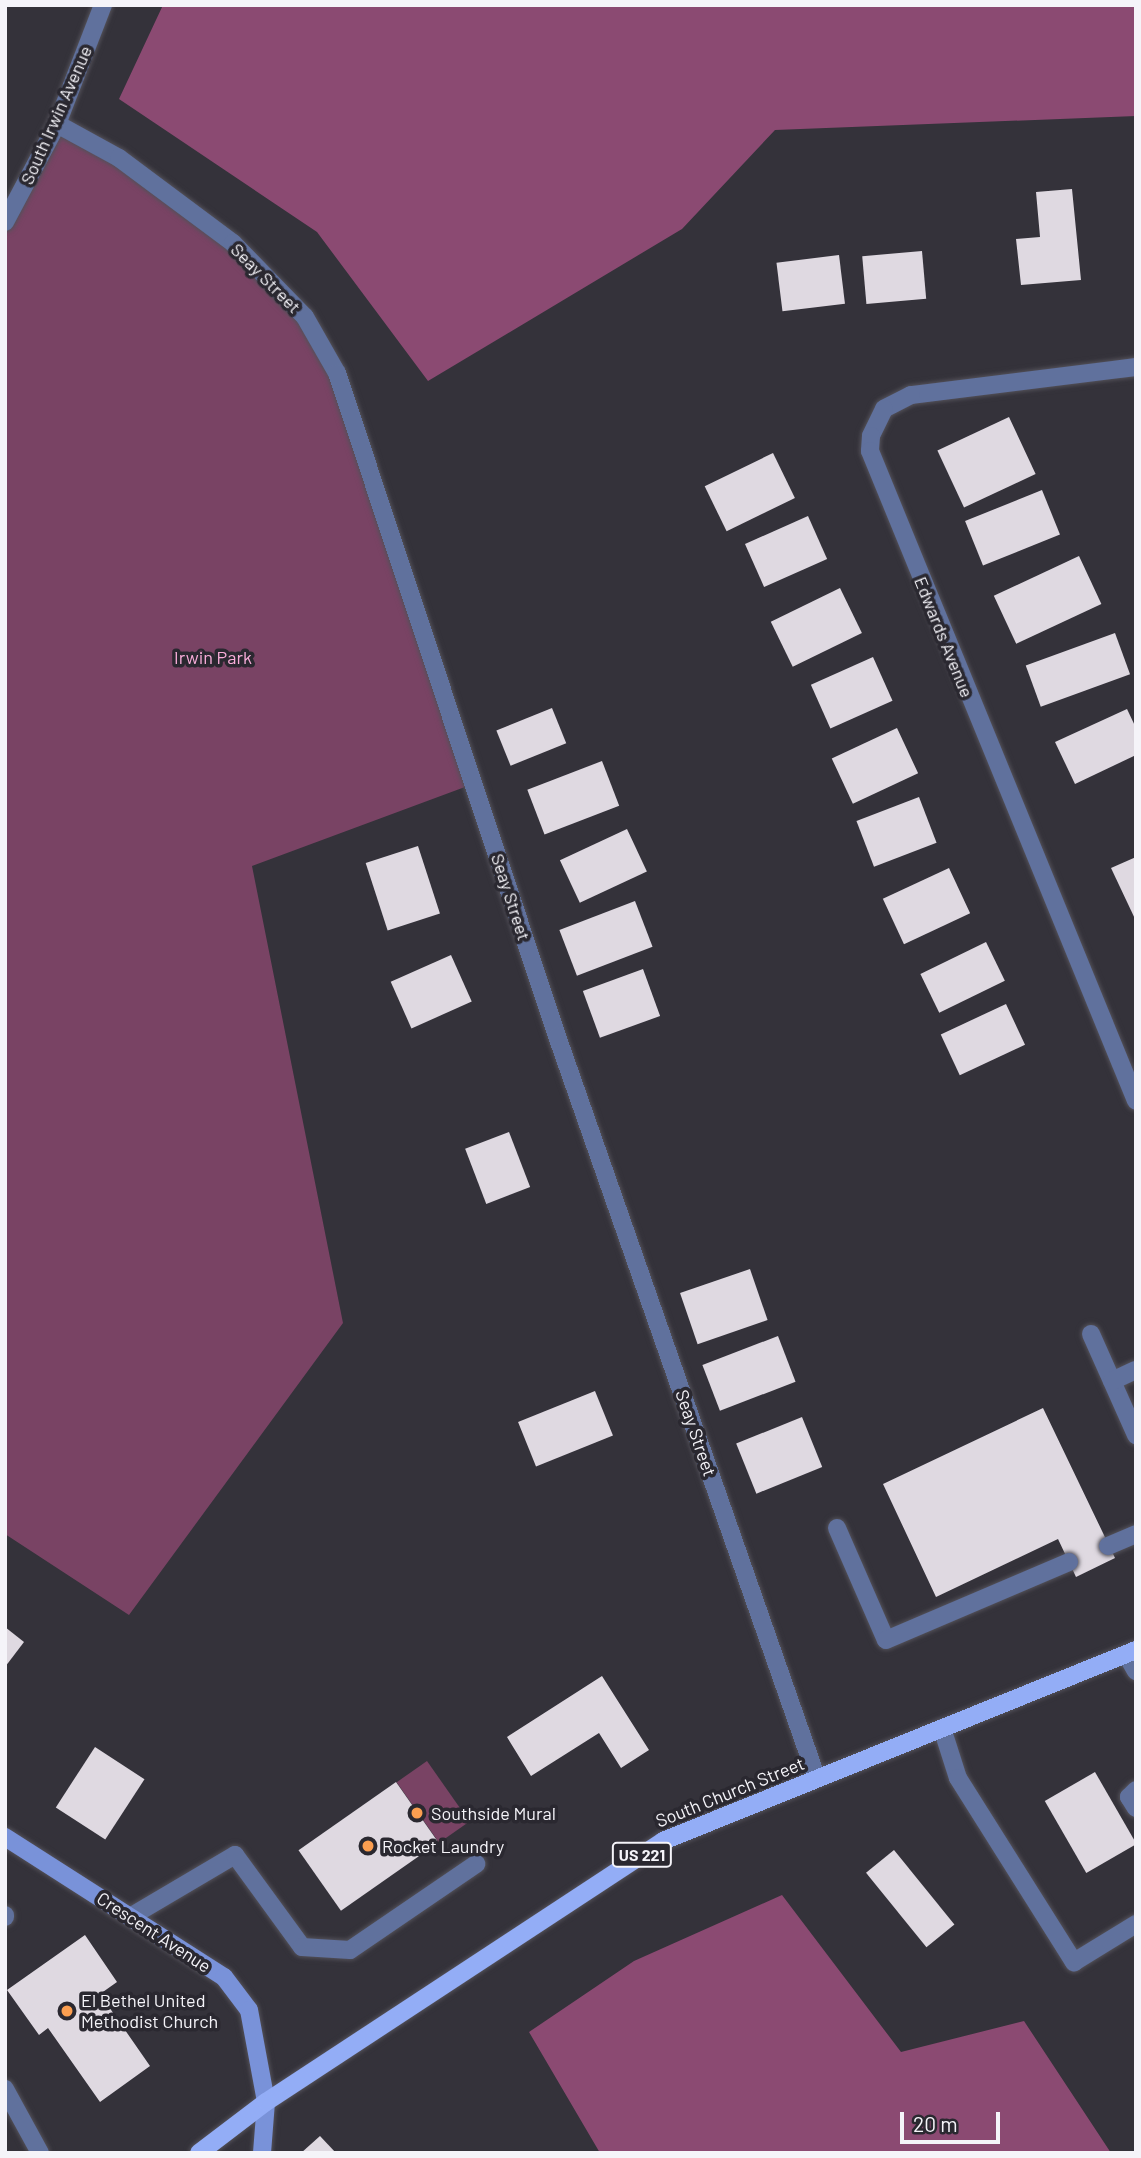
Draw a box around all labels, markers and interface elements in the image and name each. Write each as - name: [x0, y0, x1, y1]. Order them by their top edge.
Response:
- street label: South Irwin Avenue: [16, 42, 96, 188]
- street label: Seay Street: [226, 238, 306, 318]
- street label: Edwards Avenue: [910, 573, 978, 701]
- park label: Irwin Park: [174, 646, 252, 668]
- street label: Seay Street: [487, 851, 535, 943]
- street label: Seay Street: [671, 1387, 721, 1479]
- street label: South Church Street: [653, 1752, 807, 1832]
- place label: Southside Mural: [431, 1802, 556, 1824]
- marker: Southside Mural: [409, 1805, 425, 1821]
- place label: Rocket Laundry: [382, 1835, 504, 1857]
- marker: Rocket Laundry: [360, 1838, 376, 1854]
- road number: US 221: [610, 1842, 674, 1868]
- street label: Crescent Avenue: [93, 1887, 215, 1977]
- place label: El Bethel United Methodist Church: [81, 1990, 218, 2032]
- marker: El Bethel United Methodist Church: [59, 2003, 75, 2019]
- scale bar: [903, 2098, 1003, 2142]
- text: 20 m: [913, 2111, 958, 2136]

